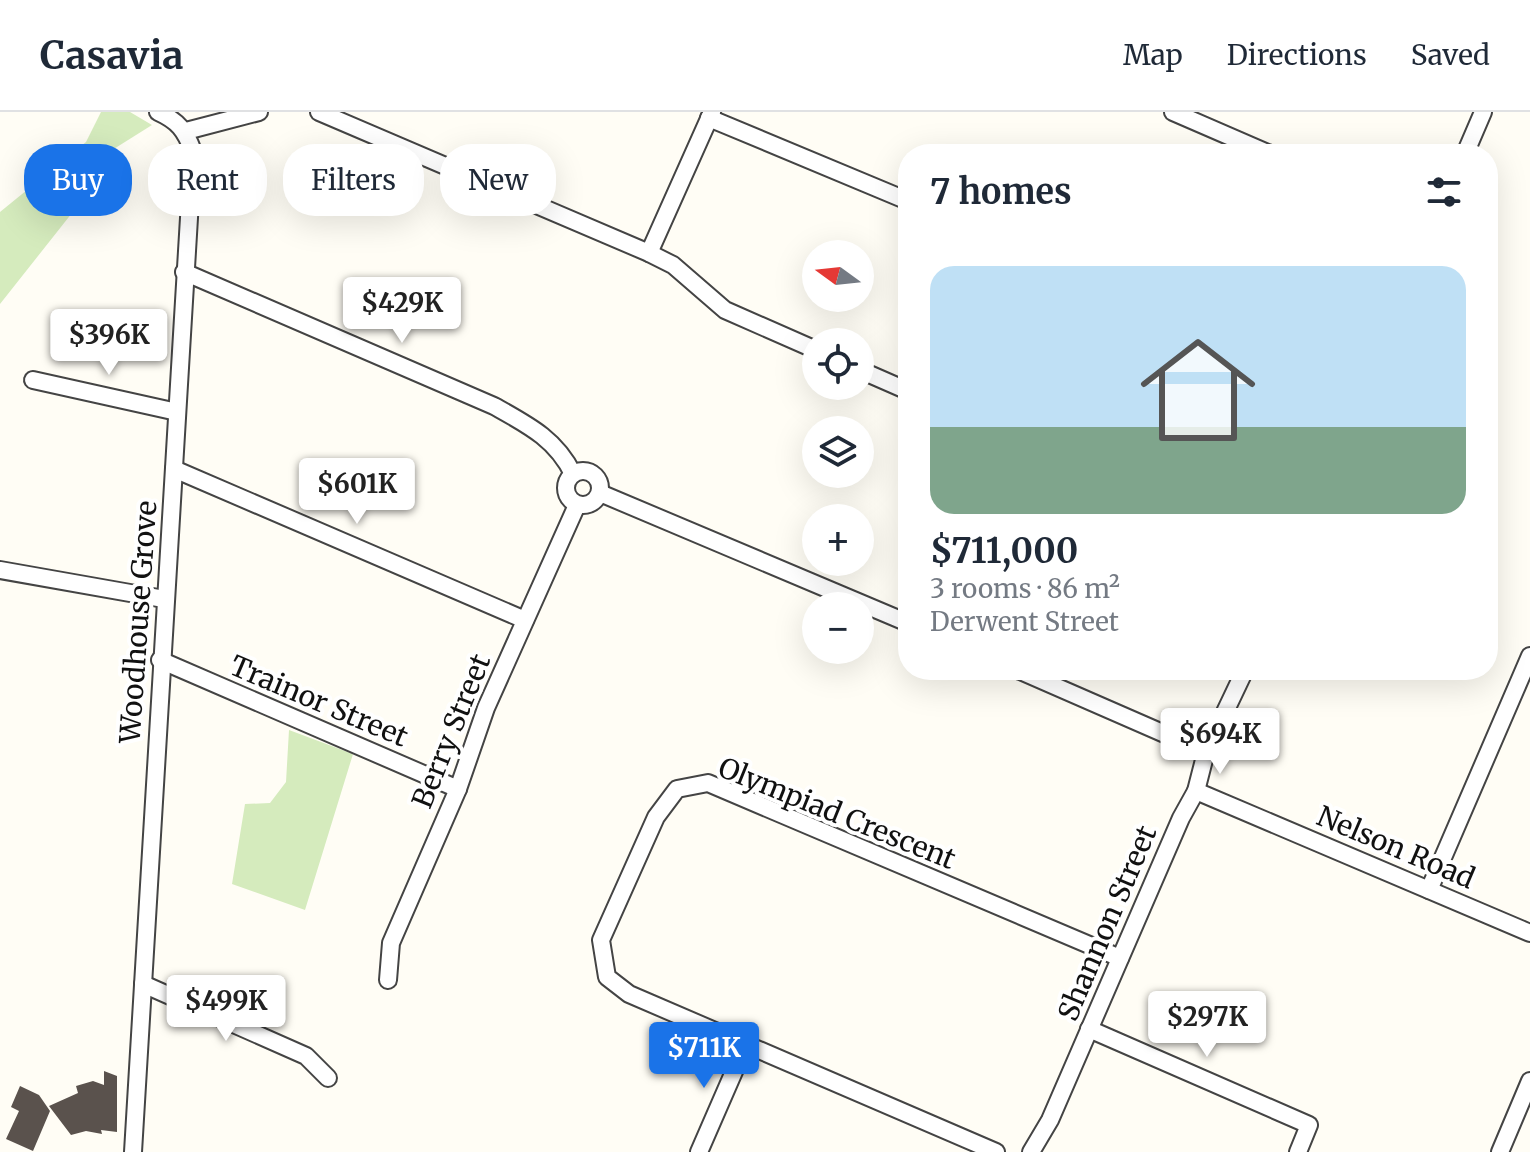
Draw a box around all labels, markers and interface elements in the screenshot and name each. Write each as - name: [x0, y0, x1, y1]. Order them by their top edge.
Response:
- text: Casavia: [40, 32, 184, 79]
- text: Map: [1123, 37, 1183, 73]
- text: Directions: [1227, 37, 1367, 73]
- text: Saved: [1411, 37, 1490, 73]
- chip: Buy: [24, 144, 132, 216]
- chip: Rent: [148, 144, 267, 216]
- chip: Filters: [283, 144, 424, 216]
- chip: New: [440, 144, 556, 216]
- icon: filters: [1422, 170, 1466, 214]
- text: 7 homes: [930, 171, 1072, 213]
- north arrow: [802, 240, 874, 312]
- map controls: [802, 240, 874, 664]
- pin: $429K: [346, 277, 458, 345]
- text: $429K: [361, 286, 443, 319]
- pin: $396K: [53, 309, 165, 377]
- text: $396K: [68, 318, 150, 351]
- icon: home: [1126, 318, 1270, 462]
- button: locate: [802, 328, 874, 400]
- button: layers: [802, 416, 874, 488]
- pin: $601K: [301, 458, 413, 526]
- text: $601K: [317, 467, 397, 500]
- street label: Woodhouse Grove: [111, 499, 164, 746]
- button: +: [802, 504, 874, 576]
- text: $711,000: [930, 530, 1078, 572]
- text: 3 rooms · 86 m²: [930, 572, 1120, 605]
- button: −: [802, 592, 874, 664]
- text: Derwent Street: [930, 605, 1119, 638]
- street label: Trainor Street: [225, 647, 413, 755]
- street label: Berry Street: [404, 649, 498, 813]
- pin: $694K: [1164, 708, 1276, 776]
- text: $694K: [1179, 717, 1261, 750]
- street label: Olympiad Crescent: [713, 749, 961, 877]
- street label: Nelson Road: [1312, 798, 1480, 896]
- street label: Shannon Street: [1050, 820, 1164, 1026]
- pin: $499K: [170, 975, 282, 1043]
- text: $499K: [185, 984, 267, 1017]
- pin: $297K: [1151, 991, 1263, 1059]
- text: $297K: [1166, 1000, 1248, 1033]
- pin: $711K: [648, 1022, 760, 1090]
- text: $711K: [667, 1031, 741, 1064]

